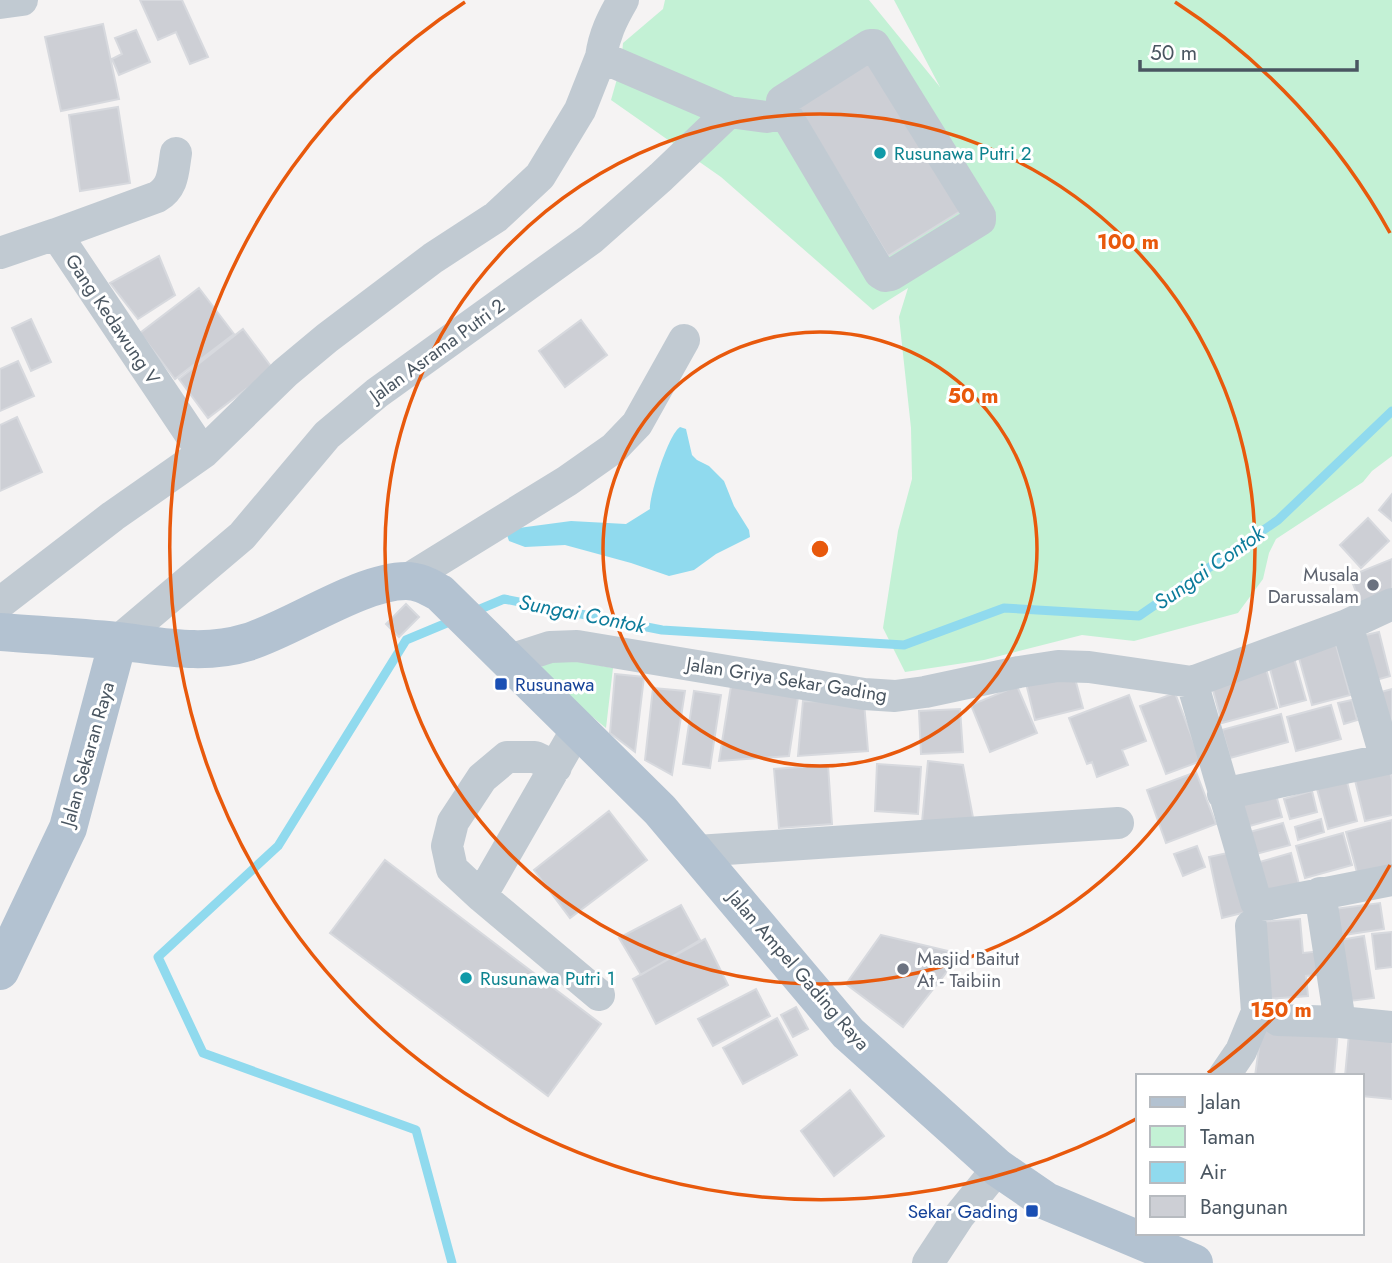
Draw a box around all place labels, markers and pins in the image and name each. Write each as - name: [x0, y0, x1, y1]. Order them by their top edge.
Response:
- place label: Rusunawa Putri 2: [894, 140, 1032, 167]
- marker: Rusunawa Putri 2: [872, 145, 888, 161]
- centre of rings: [808, 537, 832, 561]
- place label: Musala Darussalam: [1268, 561, 1359, 610]
- marker: Musala Darussalam: [1365, 577, 1381, 593]
- place label: Rusunawa: [515, 671, 594, 698]
- marker: Rusunawa: [493, 676, 509, 692]
- place label: Masjid Baitut At - Taibiin: [917, 945, 1020, 994]
- marker: Masjid Baitut At - Taibiin: [895, 961, 911, 977]
- place label: Rusunawa Putri 1: [480, 965, 615, 992]
- marker: Rusunawa Putri 1: [458, 970, 474, 986]
- place label: Sekar Gading: [908, 1198, 1018, 1225]
- marker: Sekar Gading: [1024, 1203, 1040, 1219]

